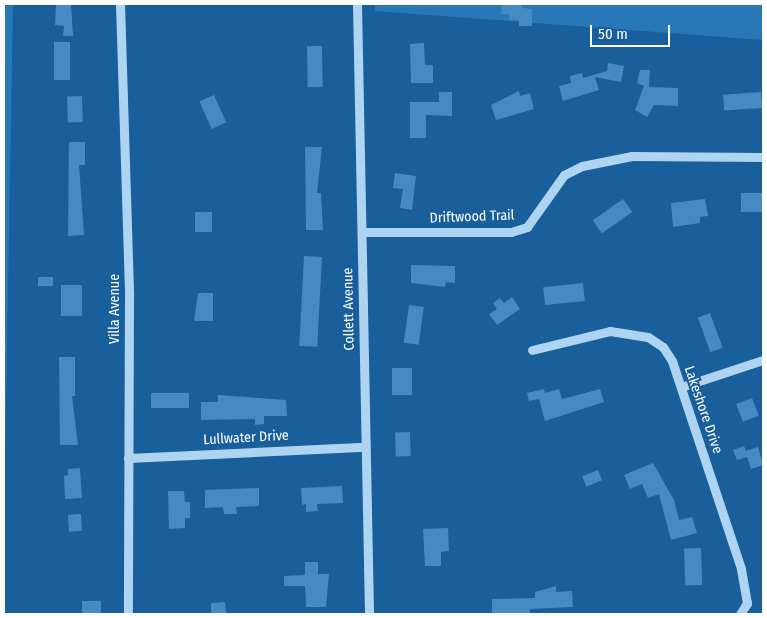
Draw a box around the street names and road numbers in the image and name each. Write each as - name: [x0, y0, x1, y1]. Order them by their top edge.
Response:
- street label: Driftwood Trail: [429, 207, 515, 227]
- street label: Collett Avenue: [340, 267, 358, 351]
- street label: Villa Avenue: [107, 274, 123, 344]
- street label: Lakeshore Drive: [680, 364, 726, 456]
- street label: Lullwater Drive: [203, 427, 289, 449]

